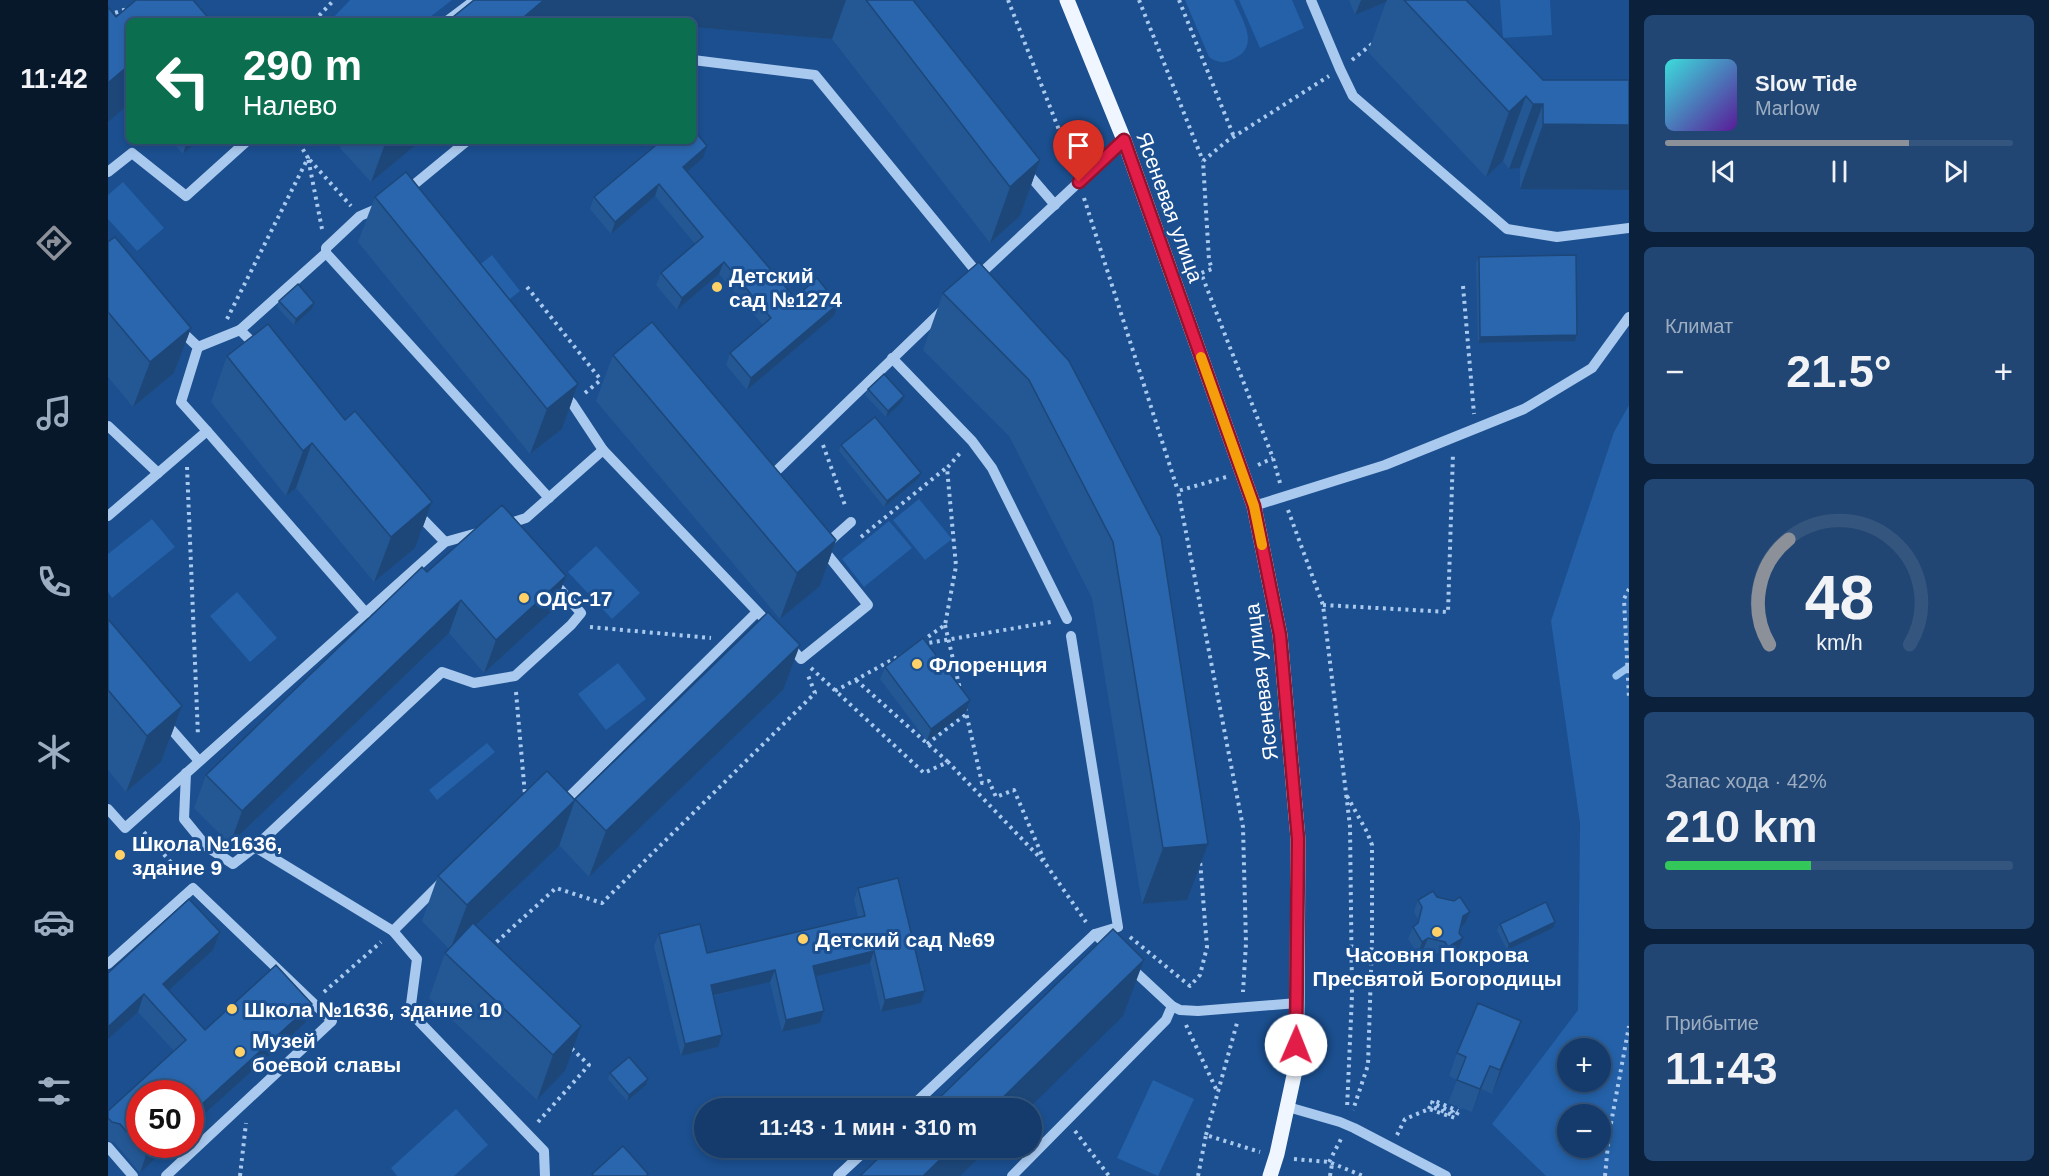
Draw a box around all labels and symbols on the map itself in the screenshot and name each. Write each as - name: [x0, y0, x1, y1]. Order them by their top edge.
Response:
- pin: [1053, 120, 1104, 182]
- street label: Ясеневая улица: [1132, 129, 1208, 286]
- place label: Детский сад №1274: [729, 264, 842, 311]
- marker: Детский сад №1274: [710, 280, 724, 294]
- place label: ОДС-17: [536, 587, 613, 610]
- marker: ОДС-17: [517, 591, 531, 605]
- street label: Ясеневая улица: [1240, 602, 1282, 762]
- place label: Флоренция: [929, 653, 1048, 676]
- marker: Флоренция: [910, 657, 924, 671]
- place label: Школа №1636, здание 9: [132, 832, 282, 879]
- marker: Школа №1636, здание 9: [113, 848, 127, 862]
- marker: Часовня Покрова Пресвятой Богородицы: [1430, 925, 1444, 939]
- place label: Детский сад №69: [815, 928, 995, 951]
- marker: Детский сад №69: [796, 932, 810, 946]
- place label: Часовня Покрова Пресвятой Богородицы: [1312, 943, 1562, 990]
- place label: Школа №1636, здание 10: [244, 998, 502, 1021]
- marker: Школа №1636, здание 10: [225, 1002, 239, 1016]
- position arrow: [1264, 1013, 1328, 1077]
- place label: Музей боевой славы: [252, 1029, 401, 1076]
- marker: Музей боевой славы: [233, 1045, 247, 1059]
- speed limit sign: 50: [126, 1080, 204, 1158]

